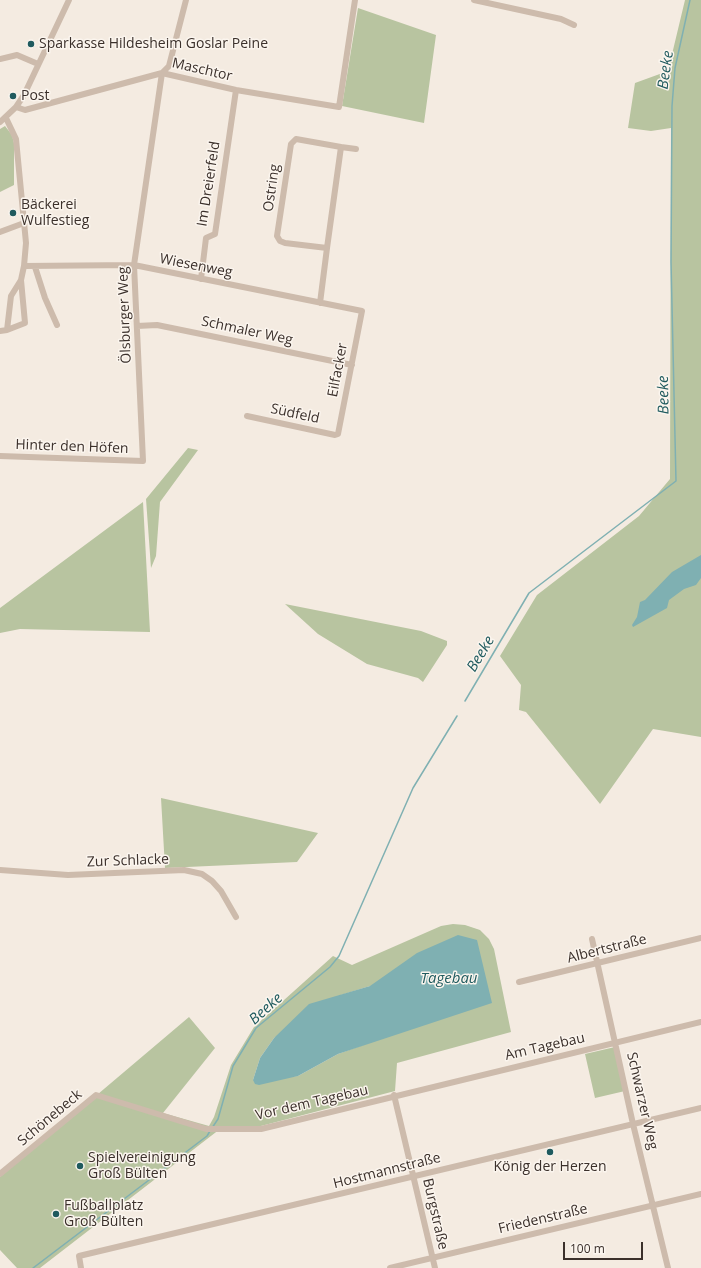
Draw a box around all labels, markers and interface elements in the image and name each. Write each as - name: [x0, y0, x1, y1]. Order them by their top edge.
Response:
- place label: Sparkasse Hildesheim Goslar Peine: [39, 36, 268, 52]
- marker: Sparkasse Hildesheim Goslar Peine: [26, 39, 36, 49]
- water label: Beeke: [654, 50, 678, 90]
- street label: Maschtor: [170, 55, 234, 85]
- place label: Post: [21, 88, 50, 104]
- marker: Post: [8, 91, 18, 101]
- street label: Im Dreierfeld: [194, 140, 224, 228]
- street label: Ostring: [260, 163, 284, 213]
- place label: Bäckerei Wulfestieg: [21, 197, 89, 230]
- marker: Bäckerei Wulfestieg: [8, 208, 18, 218]
- street label: Wiesenweg: [158, 251, 234, 281]
- street label: Ölsburger Weg: [115, 266, 135, 364]
- street label: Schmaler Weg: [200, 313, 294, 349]
- street label: Eilfacker: [325, 341, 351, 399]
- water label: Beeke: [655, 375, 673, 415]
- street label: Südfeld: [269, 401, 321, 427]
- street label: Hinter den Höfen: [15, 437, 129, 457]
- water label: Beeke: [463, 633, 499, 675]
- street label: Zur Schlacke: [87, 851, 169, 871]
- street label: Albertstraße: [566, 931, 648, 967]
- water label: Tagebau: [420, 970, 478, 988]
- water label: Beeke: [246, 989, 286, 1029]
- street label: Am Tagebau: [503, 1030, 587, 1064]
- street label: Schwarzer Weg: [623, 1051, 661, 1151]
- street label: Vor dem Tagebau: [254, 1082, 370, 1124]
- street label: Schönebeck: [15, 1086, 85, 1150]
- marker: König der Herzen: [545, 1147, 555, 1157]
- place label: Spielvereinigung Groß Bülten: [88, 1150, 196, 1182]
- street label: Hostmannstraße: [332, 1150, 442, 1192]
- place label: König der Herzen: [493, 1159, 607, 1175]
- marker: Spielvereinigung Groß Bülten: [75, 1161, 85, 1171]
- street label: Burgstraße: [419, 1177, 451, 1251]
- place label: Fußballplatz Groß Bülten: [64, 1198, 143, 1230]
- street label: Friedenstraße: [497, 1201, 589, 1237]
- marker: Fußballplatz Groß Bülten: [51, 1209, 61, 1219]
- scale bar: [565, 1234, 645, 1260]
- text: 100 m: [570, 1240, 605, 1257]

